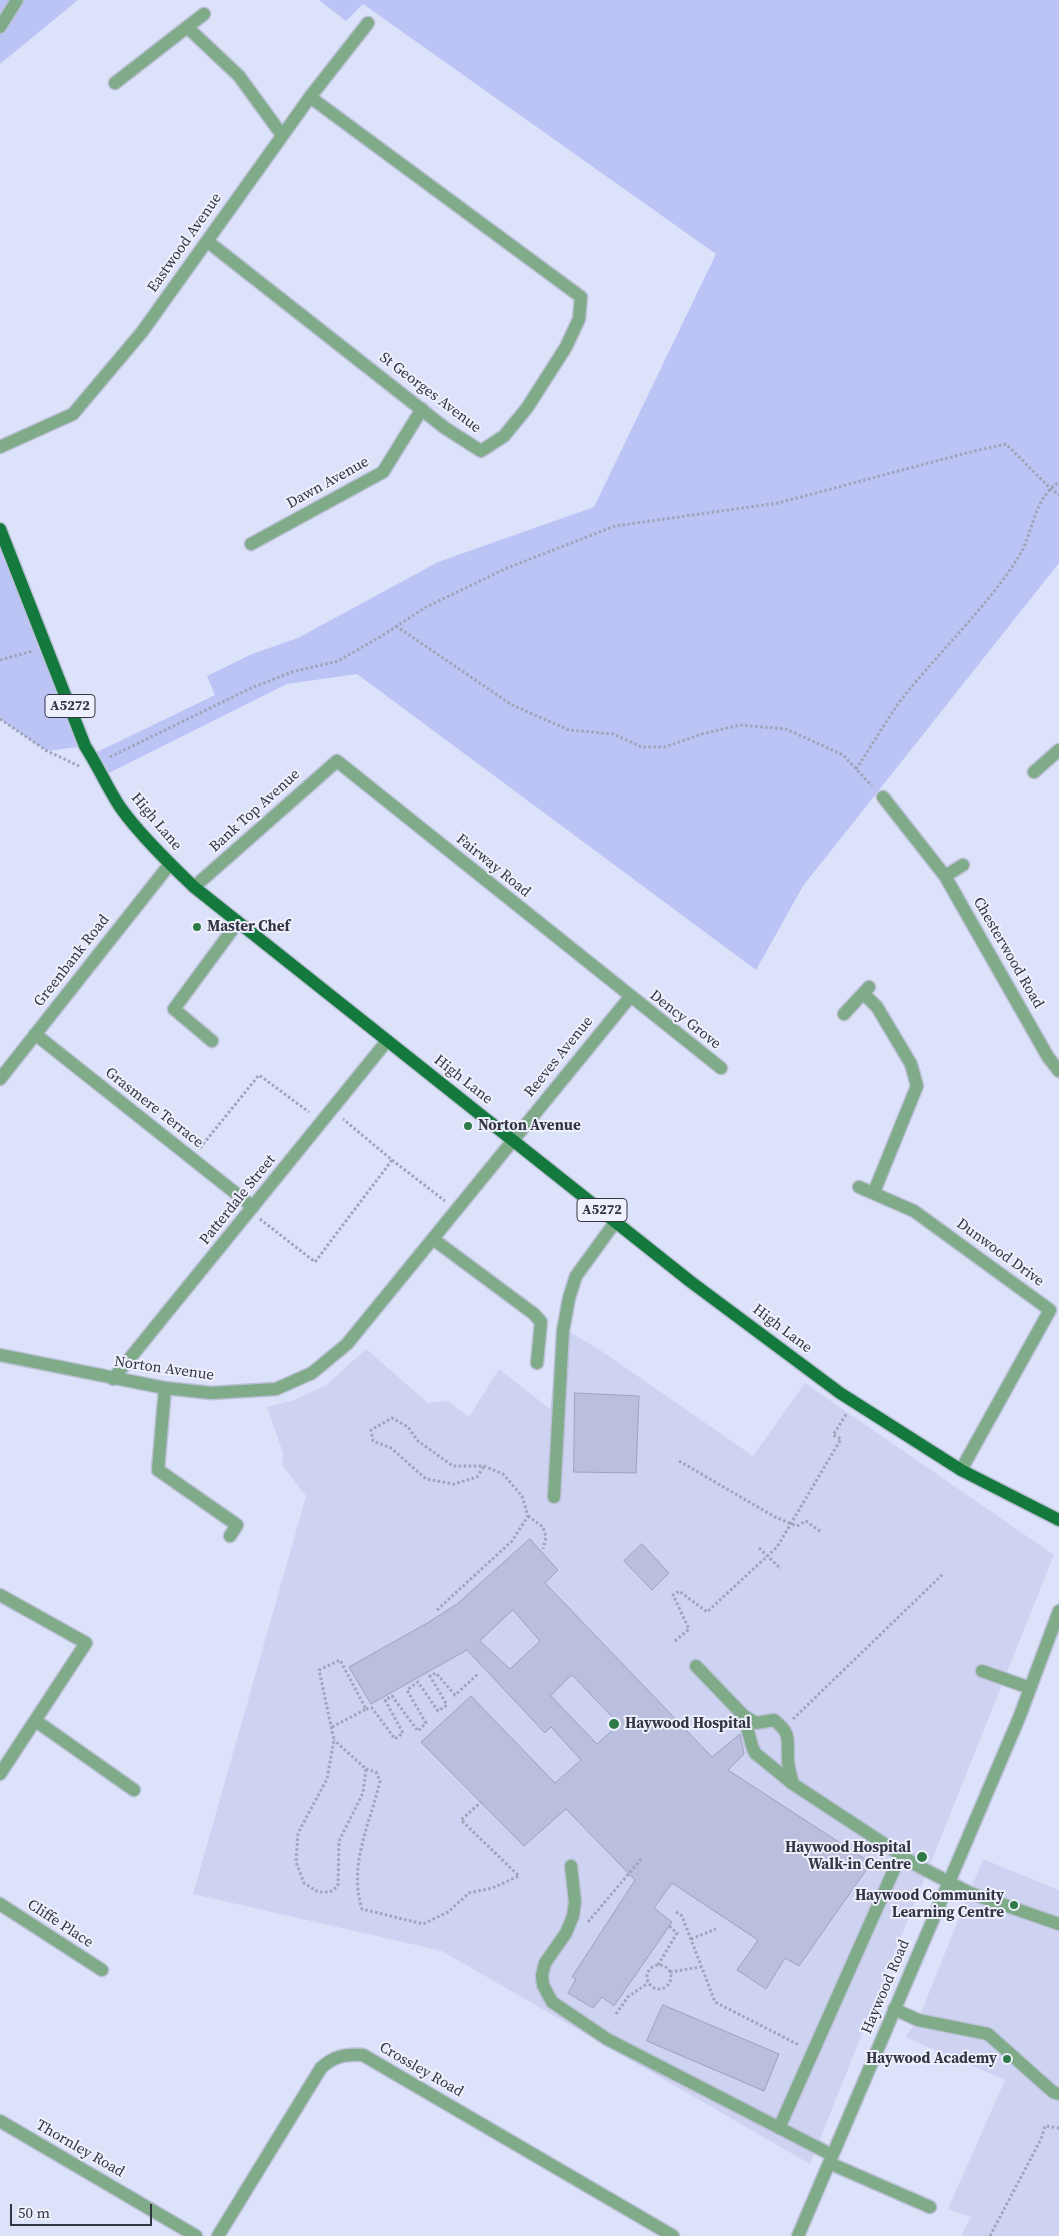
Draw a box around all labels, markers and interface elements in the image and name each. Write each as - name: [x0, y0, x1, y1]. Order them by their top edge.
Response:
- street label: Eastwood Avenue: [144, 190, 226, 296]
- street label: St Georges Avenue: [376, 349, 484, 437]
- street label: Dawn Avenue: [284, 453, 372, 513]
- road number: A5272: [45, 694, 95, 718]
- street label: Bank Top Avenue: [206, 766, 304, 856]
- street label: High Lane: [127, 790, 185, 854]
- street label: Fairway Road: [452, 831, 534, 901]
- street label: Chesterwood Road: [969, 894, 1047, 1012]
- street label: Greenbank Road: [30, 911, 114, 1011]
- place label: Master Chef: [207, 918, 290, 936]
- marker: Master Chef: [191, 921, 203, 933]
- street label: Dency Grove: [646, 987, 724, 1053]
- street label: Reeves Avenue: [521, 1013, 597, 1101]
- street label: High Lane: [430, 1051, 496, 1109]
- street label: Grasmere Terrace: [101, 1064, 207, 1152]
- place label: Norton Avenue: [478, 1117, 581, 1135]
- marker: Norton Avenue: [462, 1120, 474, 1132]
- street label: Patterdale Street: [196, 1151, 280, 1249]
- road number: A5272: [577, 1198, 627, 1222]
- street label: Dunwood Drive: [953, 1215, 1047, 1291]
- street label: High Lane: [749, 1301, 815, 1357]
- street label: Norton Avenue: [113, 1353, 215, 1385]
- place label: Haywood Hospital: [625, 1715, 751, 1733]
- marker: Haywood Hospital: [607, 1717, 621, 1731]
- place label: Haywood Hospital Walk-in Centre: [785, 1839, 911, 1874]
- marker: Haywood Hospital Walk-in Centre: [915, 1850, 929, 1864]
- place label: Haywood Community Learning Centre: [855, 1887, 1004, 1922]
- street label: Cliffe Place: [24, 1896, 96, 1952]
- marker: Haywood Community Learning Centre: [1008, 1899, 1020, 1911]
- street label: Haywood Road: [858, 1937, 914, 2037]
- street label: Crossley Road: [376, 2039, 466, 2101]
- place label: Haywood Academy: [866, 2050, 997, 2068]
- marker: Haywood Academy: [1001, 2053, 1013, 2065]
- street label: Thornley Road: [33, 2116, 127, 2182]
- scale bar: [12, 2194, 155, 2226]
- text: 50 m: [18, 2202, 50, 2223]

